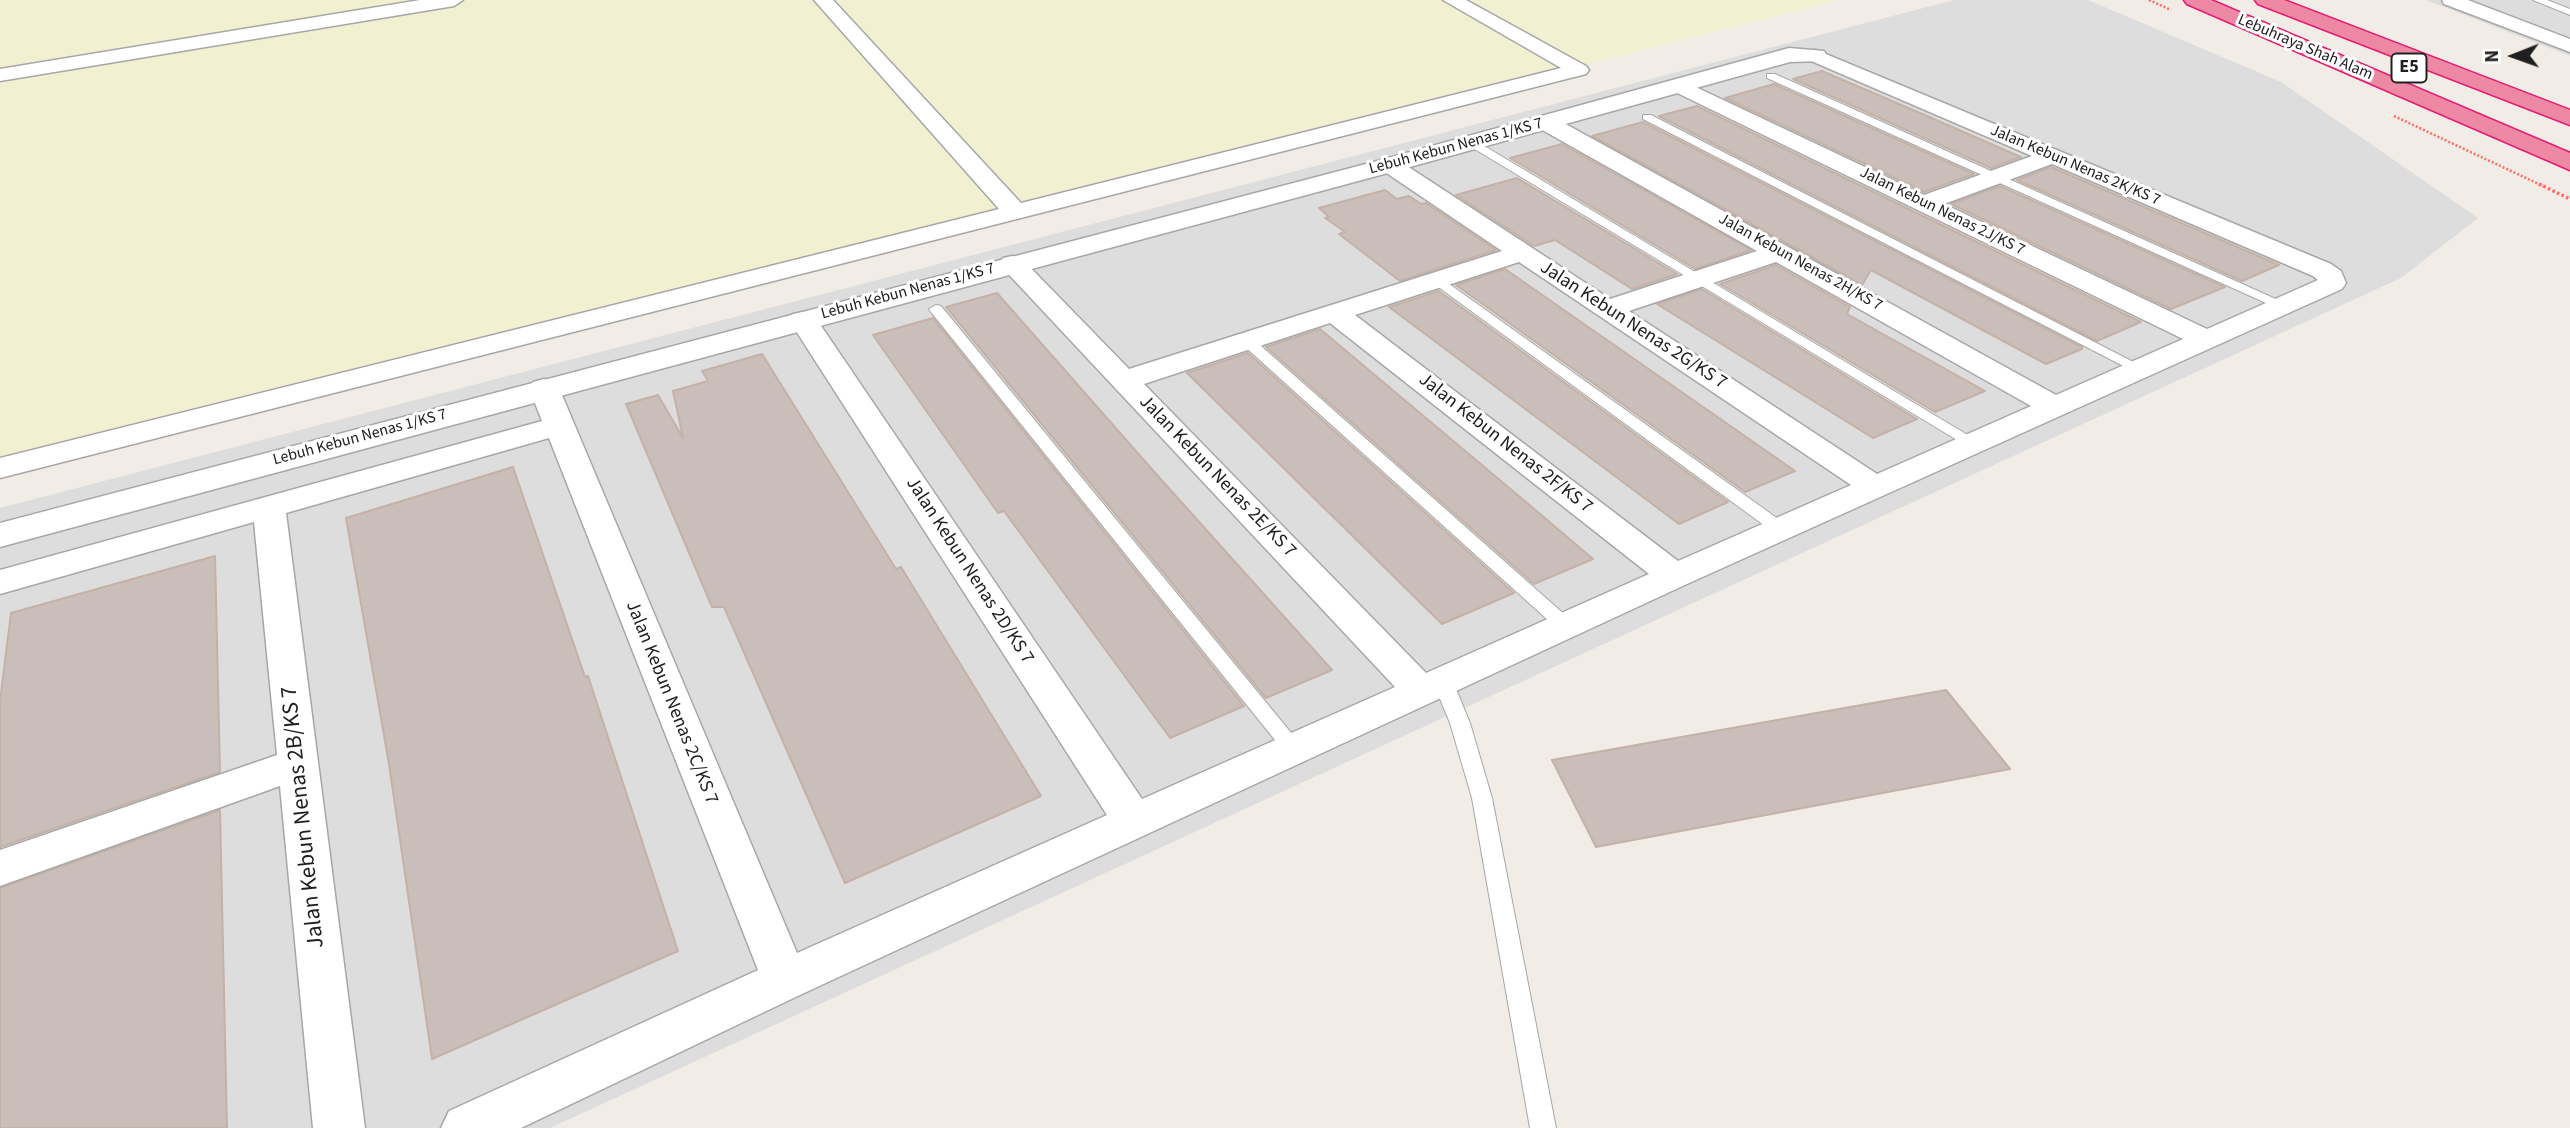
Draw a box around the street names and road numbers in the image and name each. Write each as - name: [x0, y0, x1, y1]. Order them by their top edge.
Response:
- street label: Lebuhraya Shah Alam: [2235, 11, 2375, 85]
- road number: E5: [2392, 54, 2426, 82]
- street label: Lebuh Kebun Nenas 1/KS 7: [1367, 115, 1545, 179]
- street label: Jalan Kebun Nenas 2K/KS 7: [1987, 121, 2163, 211]
- street label: Jalan Kebun Nenas 2J/KS 7: [1856, 164, 2028, 260]
- street label: Jalan Kebun Nenas 2H/KS 7: [1715, 210, 1885, 316]
- street label: Jalan Kebun Nenas 2G/KS 7: [1535, 257, 1731, 395]
- street label: Lebuh Kebun Nenas 1/KS 7: [819, 260, 997, 324]
- street label: Jalan Kebun Nenas 2F/KS 7: [1413, 369, 1597, 519]
- street label: Jalan Kebun Nenas 2E/KS 7: [1134, 391, 1300, 563]
- street label: Lebuh Kebun Nenas 1/KS 7: [271, 406, 449, 470]
- street label: Jalan Kebun Nenas 2D/KS 7: [900, 473, 1038, 669]
- street label: Jalan Kebun Nenas 2C/KS 7: [620, 598, 722, 808]
- street label: Jalan Kebun Nenas 2B/KS 7: [277, 685, 331, 949]

